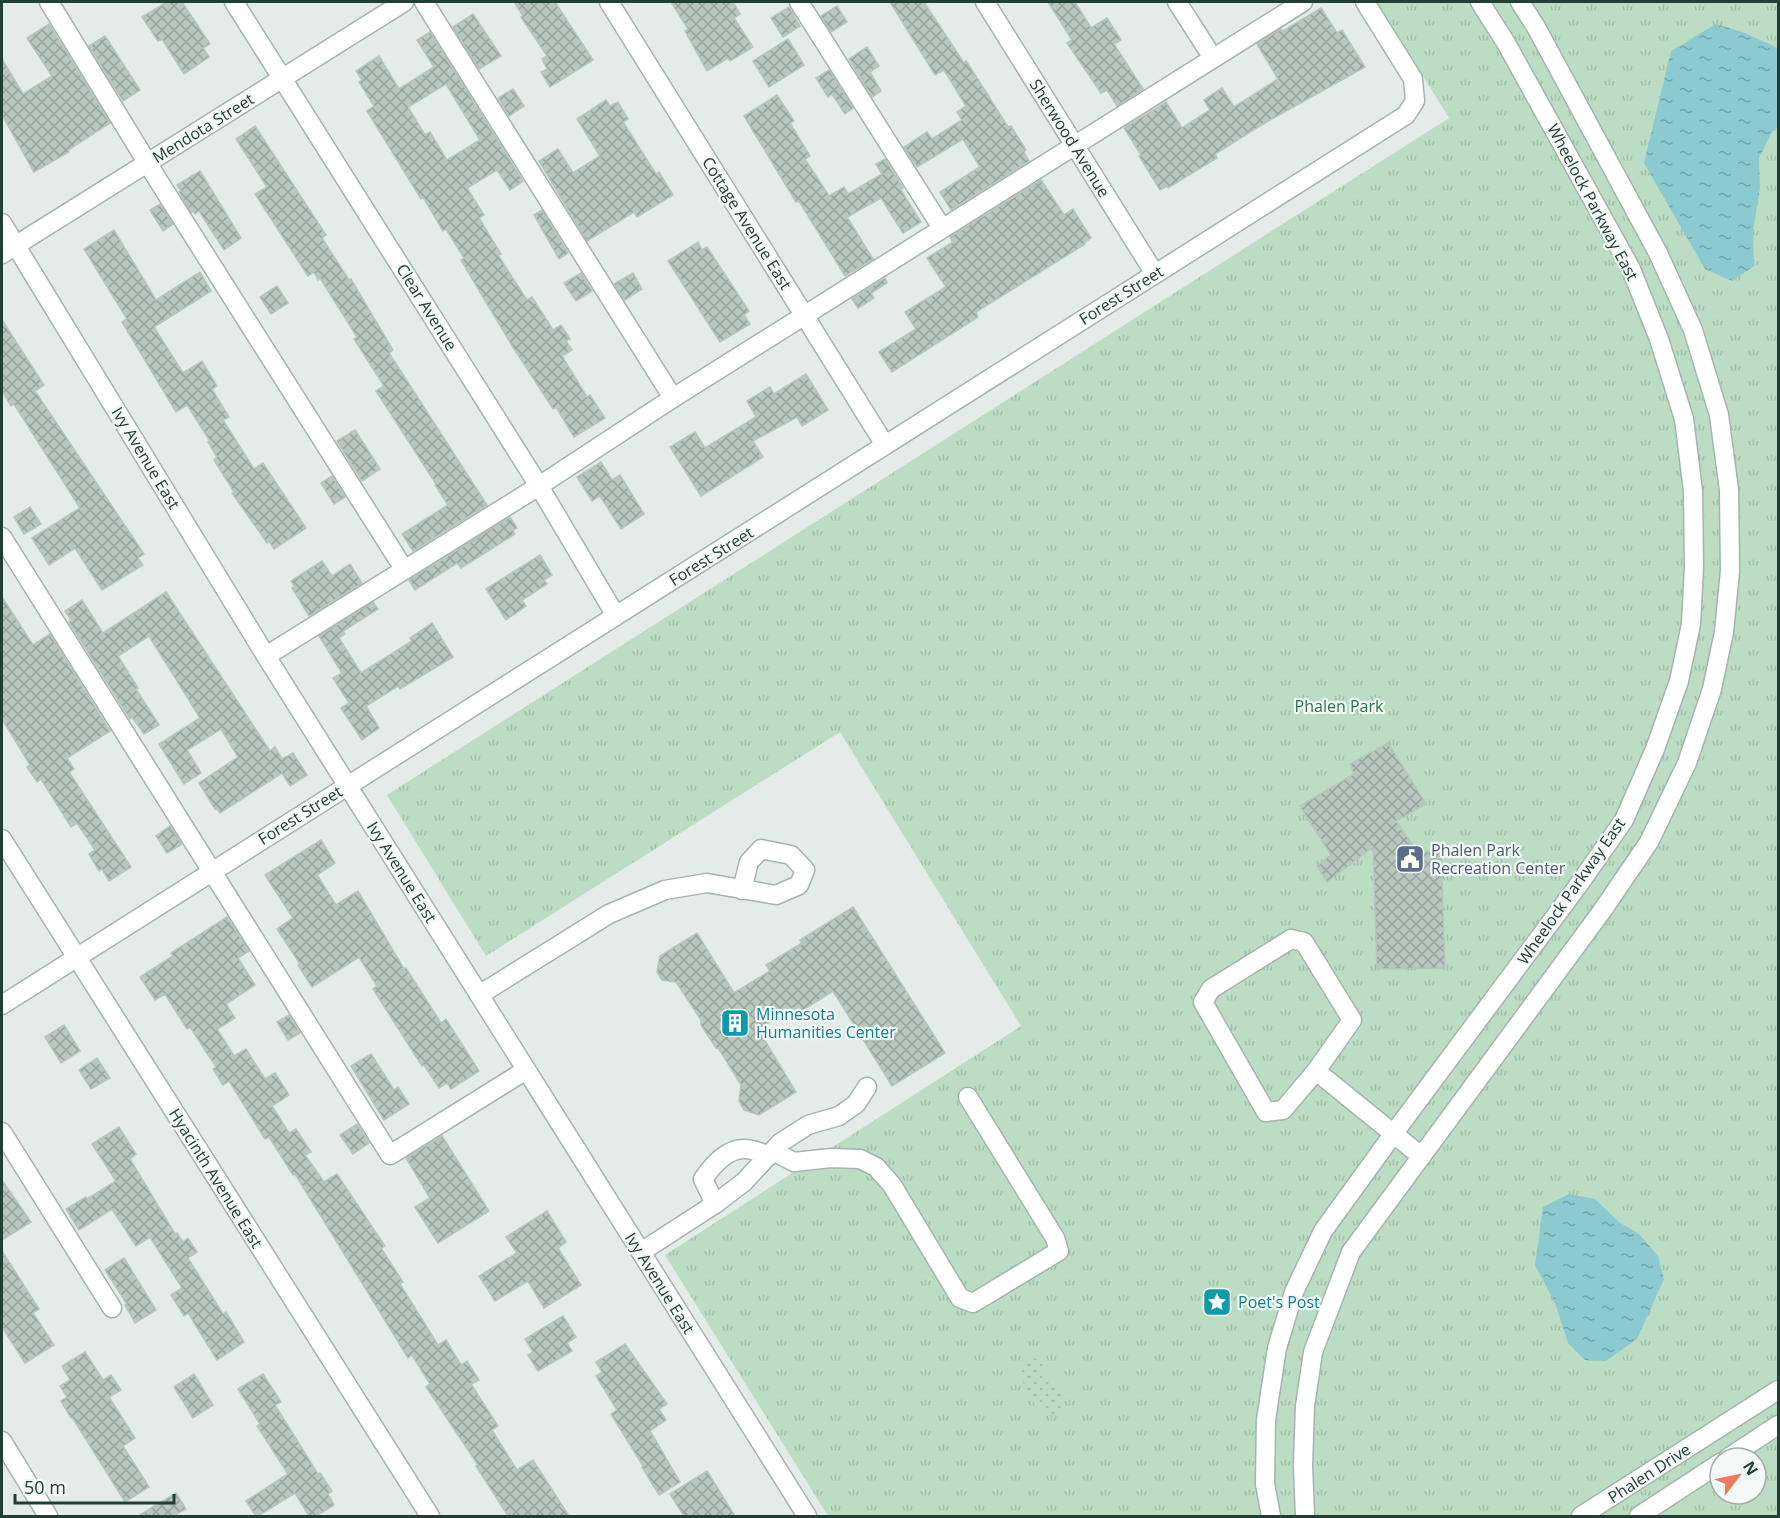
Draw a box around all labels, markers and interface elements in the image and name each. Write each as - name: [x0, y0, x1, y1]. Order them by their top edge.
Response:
- street label: Sherwood Avenue: [1025, 75, 1115, 201]
- street label: Mendota Street: [148, 88, 258, 168]
- street label: Wheelock Parkway East: [1542, 120, 1644, 284]
- street label: Cottage Avenue East: [697, 152, 797, 294]
- street label: Clear Avenue: [392, 259, 462, 355]
- street label: Forest Street: [1075, 260, 1168, 330]
- street label: Ivy Avenue East: [107, 403, 185, 513]
- street label: Forest Street: [665, 521, 758, 591]
- park label: Phalen Park: [1295, 695, 1384, 717]
- street label: Forest Street: [254, 780, 347, 850]
- street label: Wheelock Parkway East: [1512, 813, 1630, 969]
- street label: Ivy Avenue East: [362, 817, 442, 927]
- place label: Phalen Park Recreation Center: [1431, 839, 1566, 879]
- public building icon: Phalen Park Recreation Center: [1394, 843, 1426, 875]
- place label: Minnesota Humanities Center: [756, 1003, 896, 1043]
- building icon: Minnesota Humanities Center: [719, 1007, 751, 1039]
- street label: Hyacinth Avenue East: [164, 1104, 268, 1252]
- street label: Ivy Avenue East: [620, 1228, 700, 1338]
- place icon: Poet's Post: [1201, 1286, 1233, 1318]
- place label: Poet's Post: [1238, 1291, 1320, 1313]
- street label: Phalen Drive: [1603, 1438, 1695, 1508]
- north arrow: [1708, 1446, 1768, 1506]
- text: N: [1738, 1457, 1763, 1479]
- scale bar: [15, 1467, 174, 1505]
- text: 50 m: [24, 1475, 66, 1499]

